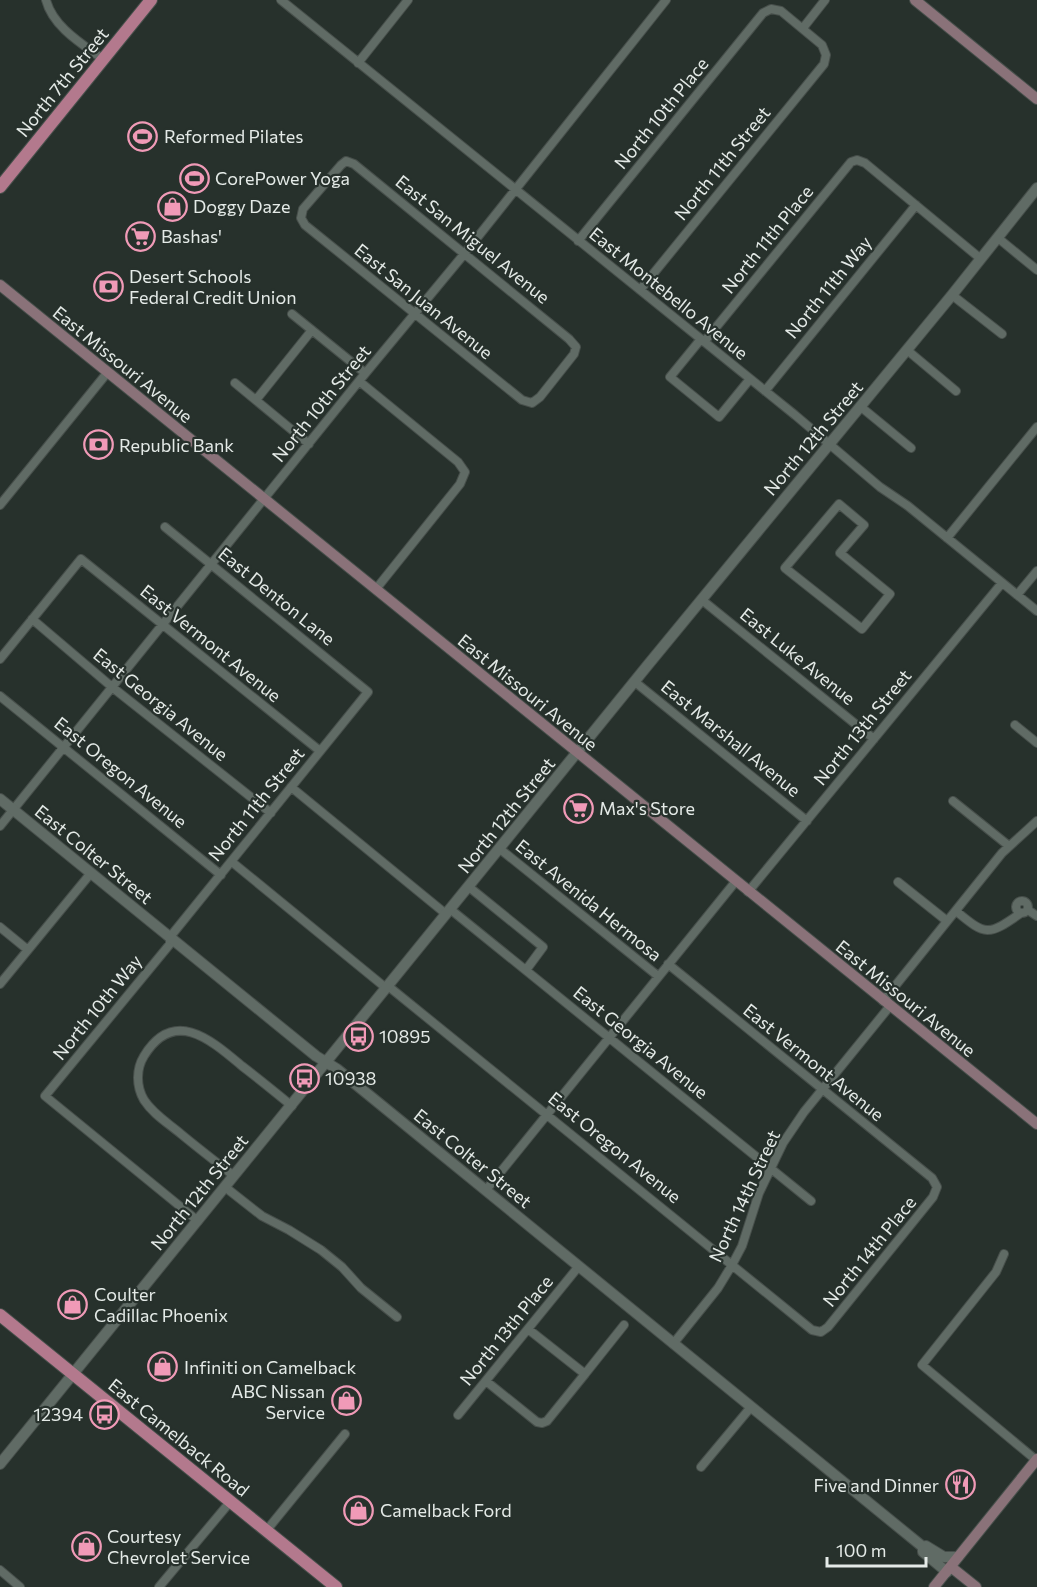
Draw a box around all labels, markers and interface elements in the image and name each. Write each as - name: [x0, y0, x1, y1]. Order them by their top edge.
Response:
- street label: North 7th Street: [11, 23, 113, 141]
- street label: North 10th Place: [609, 53, 713, 173]
- street label: North 11th Street: [669, 102, 775, 224]
- sports icon: Reformed Pilates: [127, 120, 159, 152]
- place label: Reformed Pilates: [164, 125, 303, 147]
- sports icon: CorePower Yoga: [178, 162, 210, 194]
- place label: CorePower Yoga: [215, 167, 350, 189]
- street label: East San Miguel Avenue: [391, 170, 555, 308]
- street label: North 11th Place: [717, 180, 817, 298]
- shop icon: Doggy Daze: [156, 190, 188, 222]
- place label: Doggy Daze: [193, 195, 290, 217]
- supermarket icon: Bashas': [124, 220, 156, 252]
- street label: East Montebello Avenue: [585, 222, 753, 364]
- place label: Bashas': [161, 225, 222, 247]
- street label: North 11th Way: [780, 231, 876, 343]
- street label: East San Juan Avenue: [351, 239, 497, 363]
- place label: Desert Schools Federal Credit Union: [129, 265, 296, 308]
- bank icon: Desert Schools Federal Credit Union: [92, 270, 124, 302]
- street label: East Missouri Avenue: [49, 301, 197, 427]
- street label: North 10th Street: [267, 340, 375, 466]
- street label: North 12th Street: [759, 376, 867, 500]
- bank icon: Republic Bank: [82, 429, 114, 461]
- place label: Republic Bank: [119, 434, 234, 456]
- street label: East Denton Lane: [214, 542, 340, 650]
- street label: East Vermont Avenue: [136, 580, 286, 706]
- street label: East Luke Avenue: [736, 603, 860, 709]
- street label: East Missouri Avenue: [454, 629, 602, 755]
- street label: East Georgia Avenue: [89, 643, 233, 765]
- street label: North 13th Street: [809, 665, 915, 789]
- street label: East Marshall Avenue: [657, 675, 805, 801]
- street label: East Oregon Avenue: [50, 712, 192, 832]
- street label: North 11th Street: [203, 743, 309, 865]
- street label: North 12th Street: [453, 753, 559, 877]
- supermarket icon: Max's Store: [562, 792, 594, 824]
- place label: Max's Store: [599, 797, 695, 819]
- street label: East Colter Street: [31, 800, 157, 908]
- street label: East Avenida Hermosa: [512, 834, 666, 966]
- street label: East Missouri Avenue: [832, 935, 980, 1061]
- street label: North 10th Way: [48, 950, 146, 1064]
- street label: East Georgia Avenue: [569, 981, 713, 1103]
- street label: East Vermont Avenue: [739, 999, 889, 1125]
- bus stop icon: 10895: [342, 1020, 374, 1052]
- place label: 10895: [379, 1025, 431, 1047]
- bus stop icon: 10938: [288, 1062, 320, 1094]
- place label: 10938: [325, 1067, 377, 1089]
- street label: East Oregon Avenue: [544, 1087, 686, 1207]
- street label: East Colter Street: [410, 1104, 536, 1212]
- street label: North 14th Street: [704, 1126, 784, 1266]
- street label: North 12th Street: [146, 1130, 252, 1254]
- street label: North 14th Place: [818, 1191, 920, 1311]
- street label: North 13th Place: [455, 1270, 557, 1390]
- place label: Coulter Cadillac Phoenix: [94, 1283, 228, 1326]
- shop icon: Coulter Cadillac Phoenix: [57, 1288, 89, 1320]
- shop icon: Infiniti on Camelback: [147, 1351, 179, 1383]
- place label: Infiniti on Camelback: [184, 1356, 356, 1378]
- street label: East Camelback Road: [104, 1373, 254, 1501]
- place label: ABC Nissan Service: [231, 1380, 325, 1423]
- shop icon: ABC Nissan Service: [330, 1385, 362, 1417]
- bus stop icon: 12394: [88, 1398, 120, 1430]
- place label: 12394: [33, 1403, 83, 1425]
- restaurant icon: Five and Dinner: [944, 1469, 976, 1501]
- place label: Five and Dinner: [813, 1474, 939, 1496]
- shop icon: Camelback Ford: [343, 1494, 375, 1526]
- place label: Camelback Ford: [380, 1499, 512, 1521]
- place label: Courtesy Chevrolet Service: [107, 1525, 250, 1568]
- shop icon: Courtesy Chevrolet Service: [70, 1530, 102, 1562]
- scale bar: [827, 1530, 926, 1568]
- text: 100 m: [836, 1539, 886, 1561]

